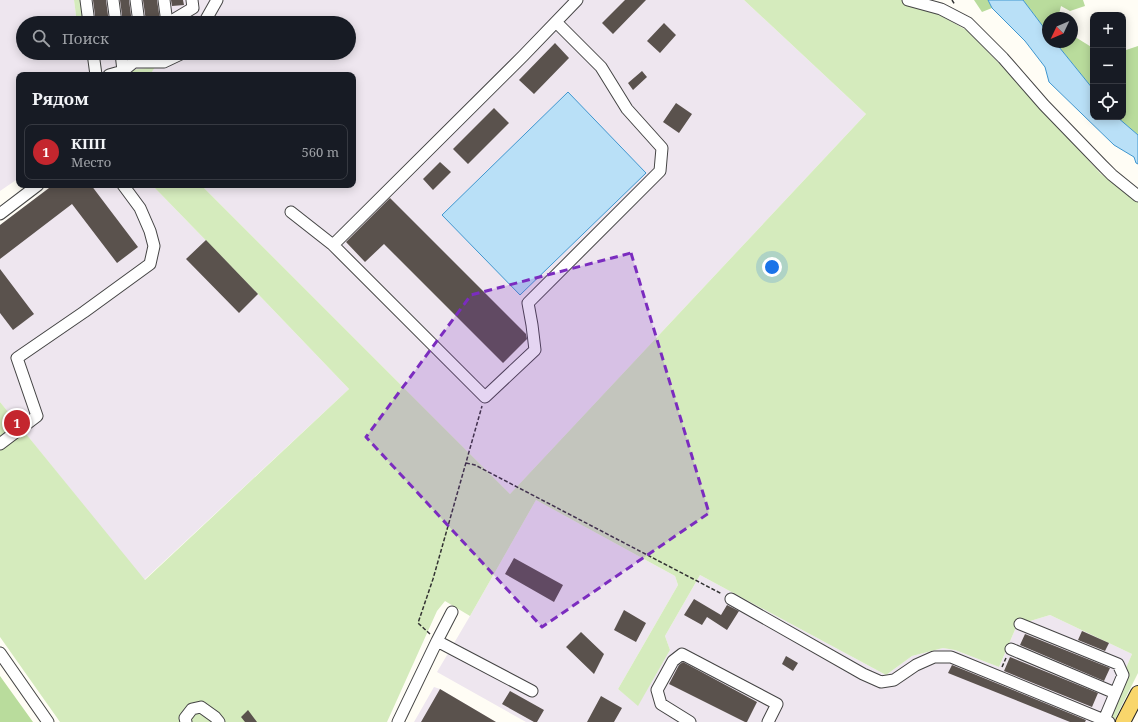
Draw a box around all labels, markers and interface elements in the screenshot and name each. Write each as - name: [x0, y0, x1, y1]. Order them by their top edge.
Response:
- north arrow: [1042, 12, 1078, 48]
- map controls: [1090, 12, 1126, 120]
- button: +: [1090, 12, 1126, 48]
- search box: [16, 16, 356, 60]
- icon: search: [30, 27, 52, 49]
- text: Поиск: [62, 28, 109, 48]
- button: −: [1090, 48, 1126, 84]
- button: locate: [1090, 84, 1126, 120]
- text: Рядом: [32, 87, 89, 110]
- text: КПП: [71, 133, 106, 153]
- text: 1: [42, 143, 50, 161]
- text: 560 m: [302, 143, 339, 161]
- text: Место: [71, 153, 111, 171]
- your location: [762, 257, 782, 277]
- pin: 1: [4, 408, 30, 438]

